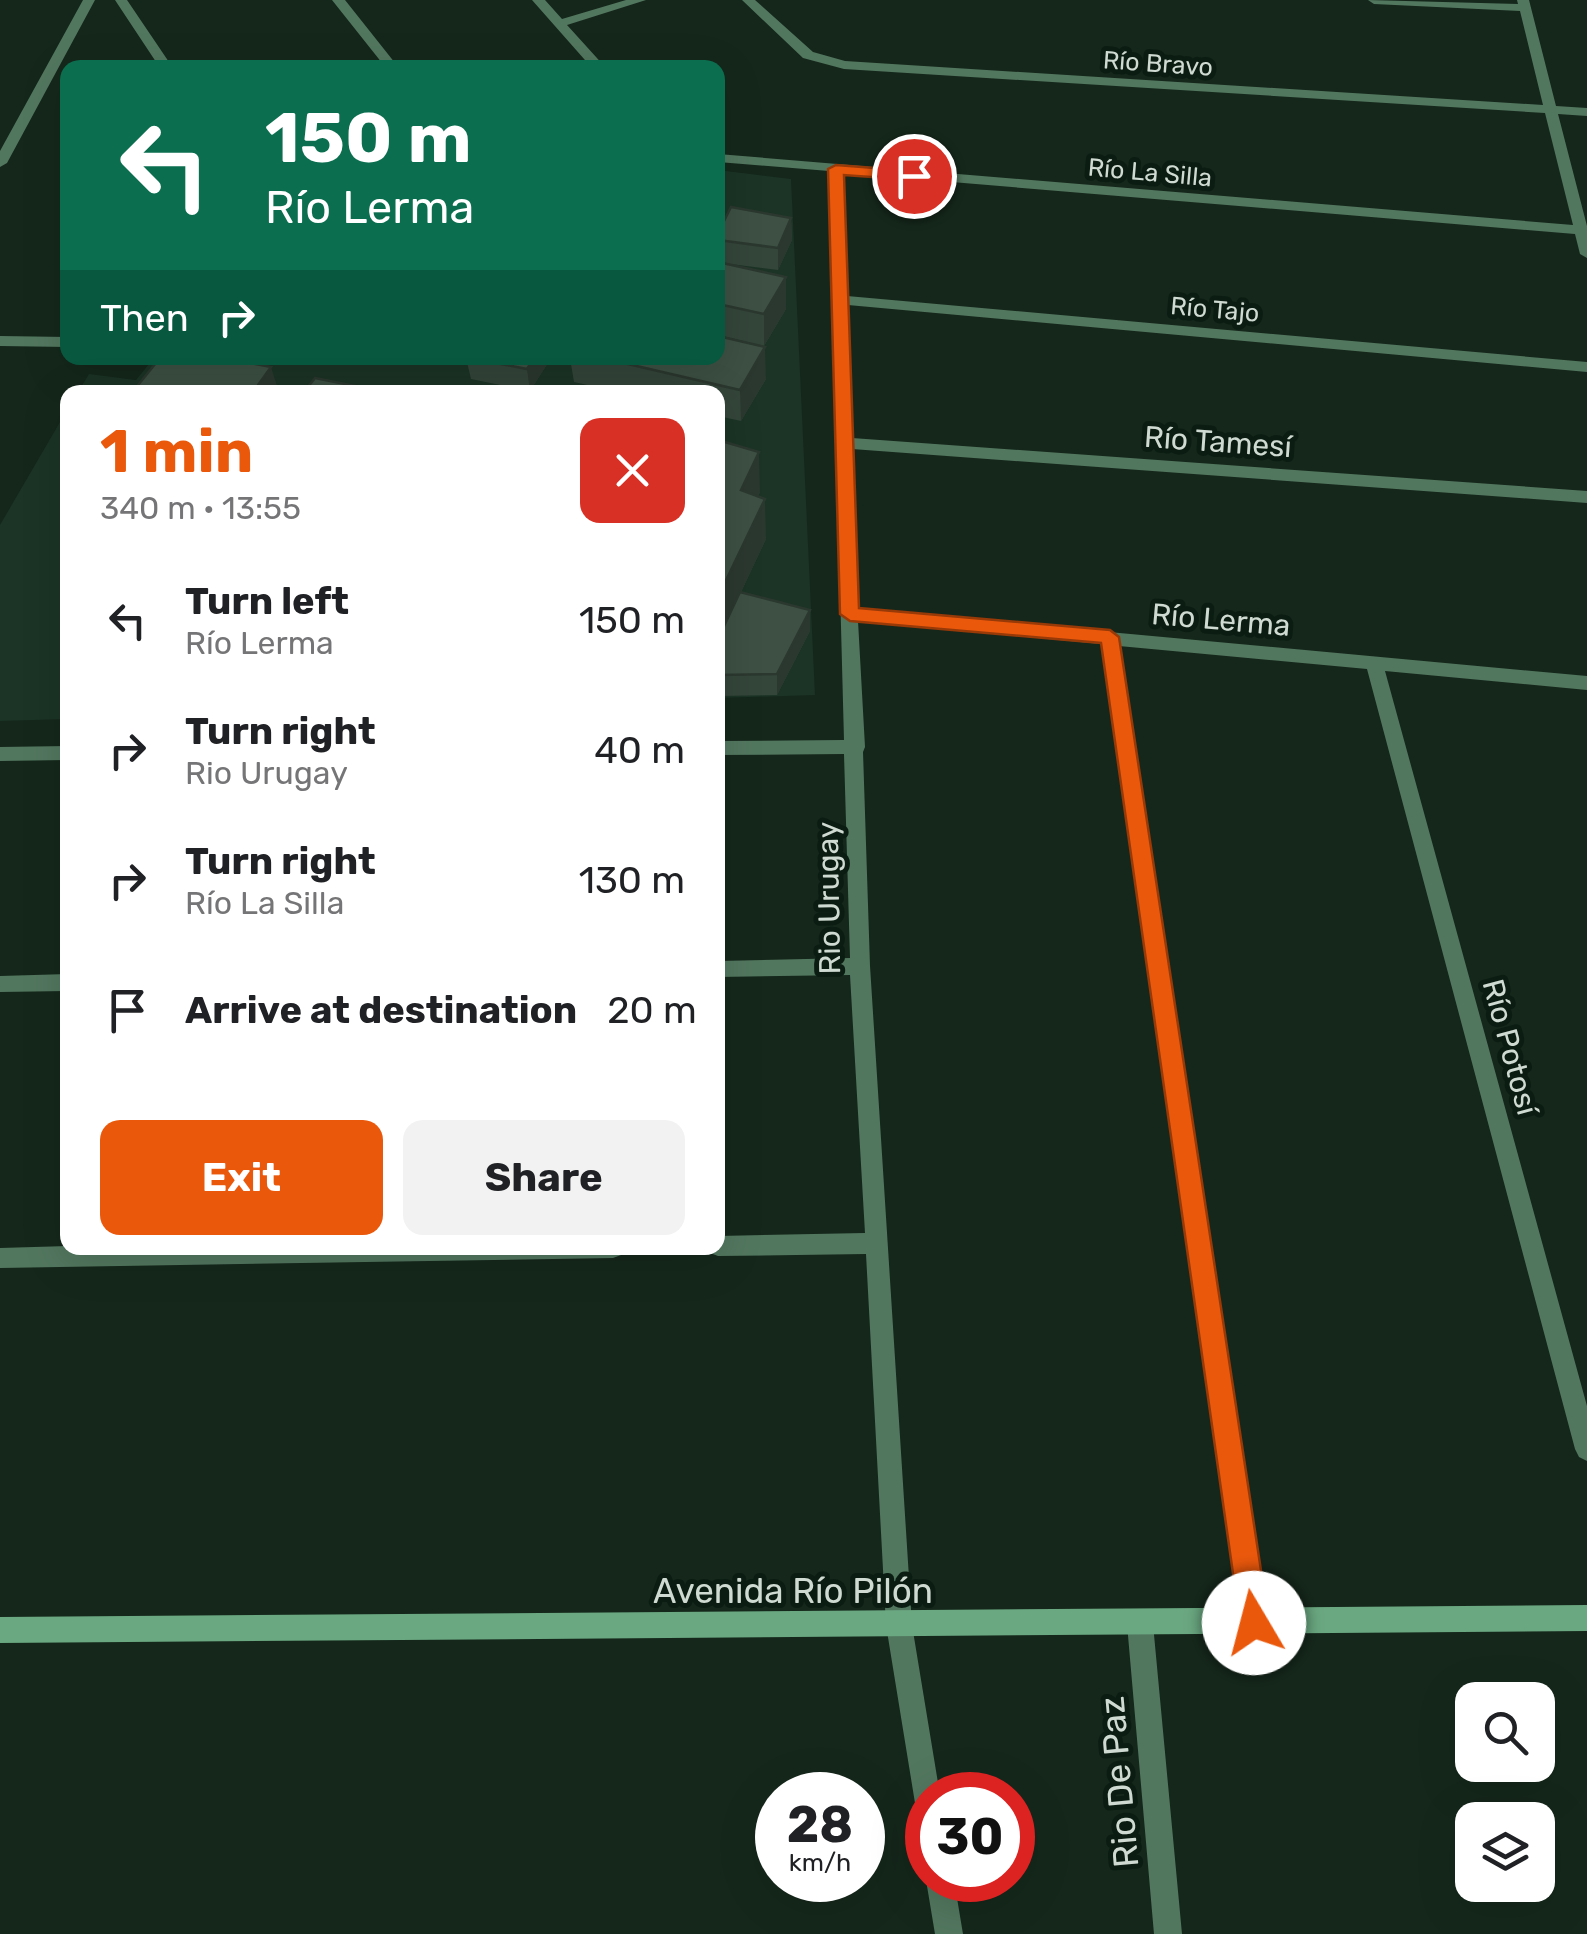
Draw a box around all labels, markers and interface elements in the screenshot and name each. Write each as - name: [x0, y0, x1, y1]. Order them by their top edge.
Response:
- street label: Río Bravo: [1102, 45, 1214, 82]
- text: 150 m: [265, 97, 472, 180]
- icon: left: [100, 100, 230, 230]
- pin: [872, 134, 957, 219]
- icon: arrive: [887, 149, 942, 204]
- street label: Río La Silla: [1087, 153, 1213, 192]
- text: Río Lerma: [265, 181, 474, 234]
- icon: right: [209, 290, 264, 345]
- street label: Río Tajo: [1169, 291, 1261, 328]
- text: Then: [100, 295, 189, 341]
- text: 1 min: [100, 416, 253, 487]
- button: close: [580, 418, 685, 523]
- street label: Río Tamesí: [1143, 419, 1295, 465]
- text: 340 m · 13:55: [100, 489, 301, 527]
- text: Turn left: [185, 578, 349, 624]
- icon: left: [100, 593, 155, 648]
- street label: Río Lerma: [1150, 596, 1292, 644]
- text: 150 m: [579, 597, 685, 643]
- text: Río Lerma: [185, 624, 334, 662]
- text: Turn right: [185, 708, 376, 754]
- icon: right: [100, 723, 155, 778]
- text: 40 m: [594, 727, 685, 773]
- text: Rio Urugay: [185, 754, 348, 792]
- street label: Rio Urugay: [810, 821, 848, 975]
- text: Turn right: [185, 838, 376, 884]
- icon: right: [100, 853, 155, 908]
- text: 130 m: [579, 857, 685, 903]
- text: Río La Silla: [185, 884, 344, 922]
- street label: Río Potosí: [1475, 975, 1546, 1121]
- icon: arrive: [100, 983, 155, 1038]
- text: Arrive at destination: [185, 987, 577, 1033]
- text: 20 m: [607, 987, 697, 1033]
- button: Exit: [100, 1120, 383, 1235]
- button: Share: [403, 1120, 685, 1235]
- street label: Avenida Río Pilón: [653, 1570, 933, 1612]
- position arrow: [1202, 1571, 1306, 1675]
- map controls: [1455, 1682, 1555, 1902]
- button: search: [1455, 1682, 1555, 1782]
- street label: Rio De Paz: [1091, 1695, 1147, 1869]
- speed limit sign: 30: [905, 1772, 1035, 1902]
- text: 28: [787, 1795, 853, 1855]
- button: layers: [1455, 1802, 1555, 1902]
- text: km/h: [789, 1848, 851, 1877]

